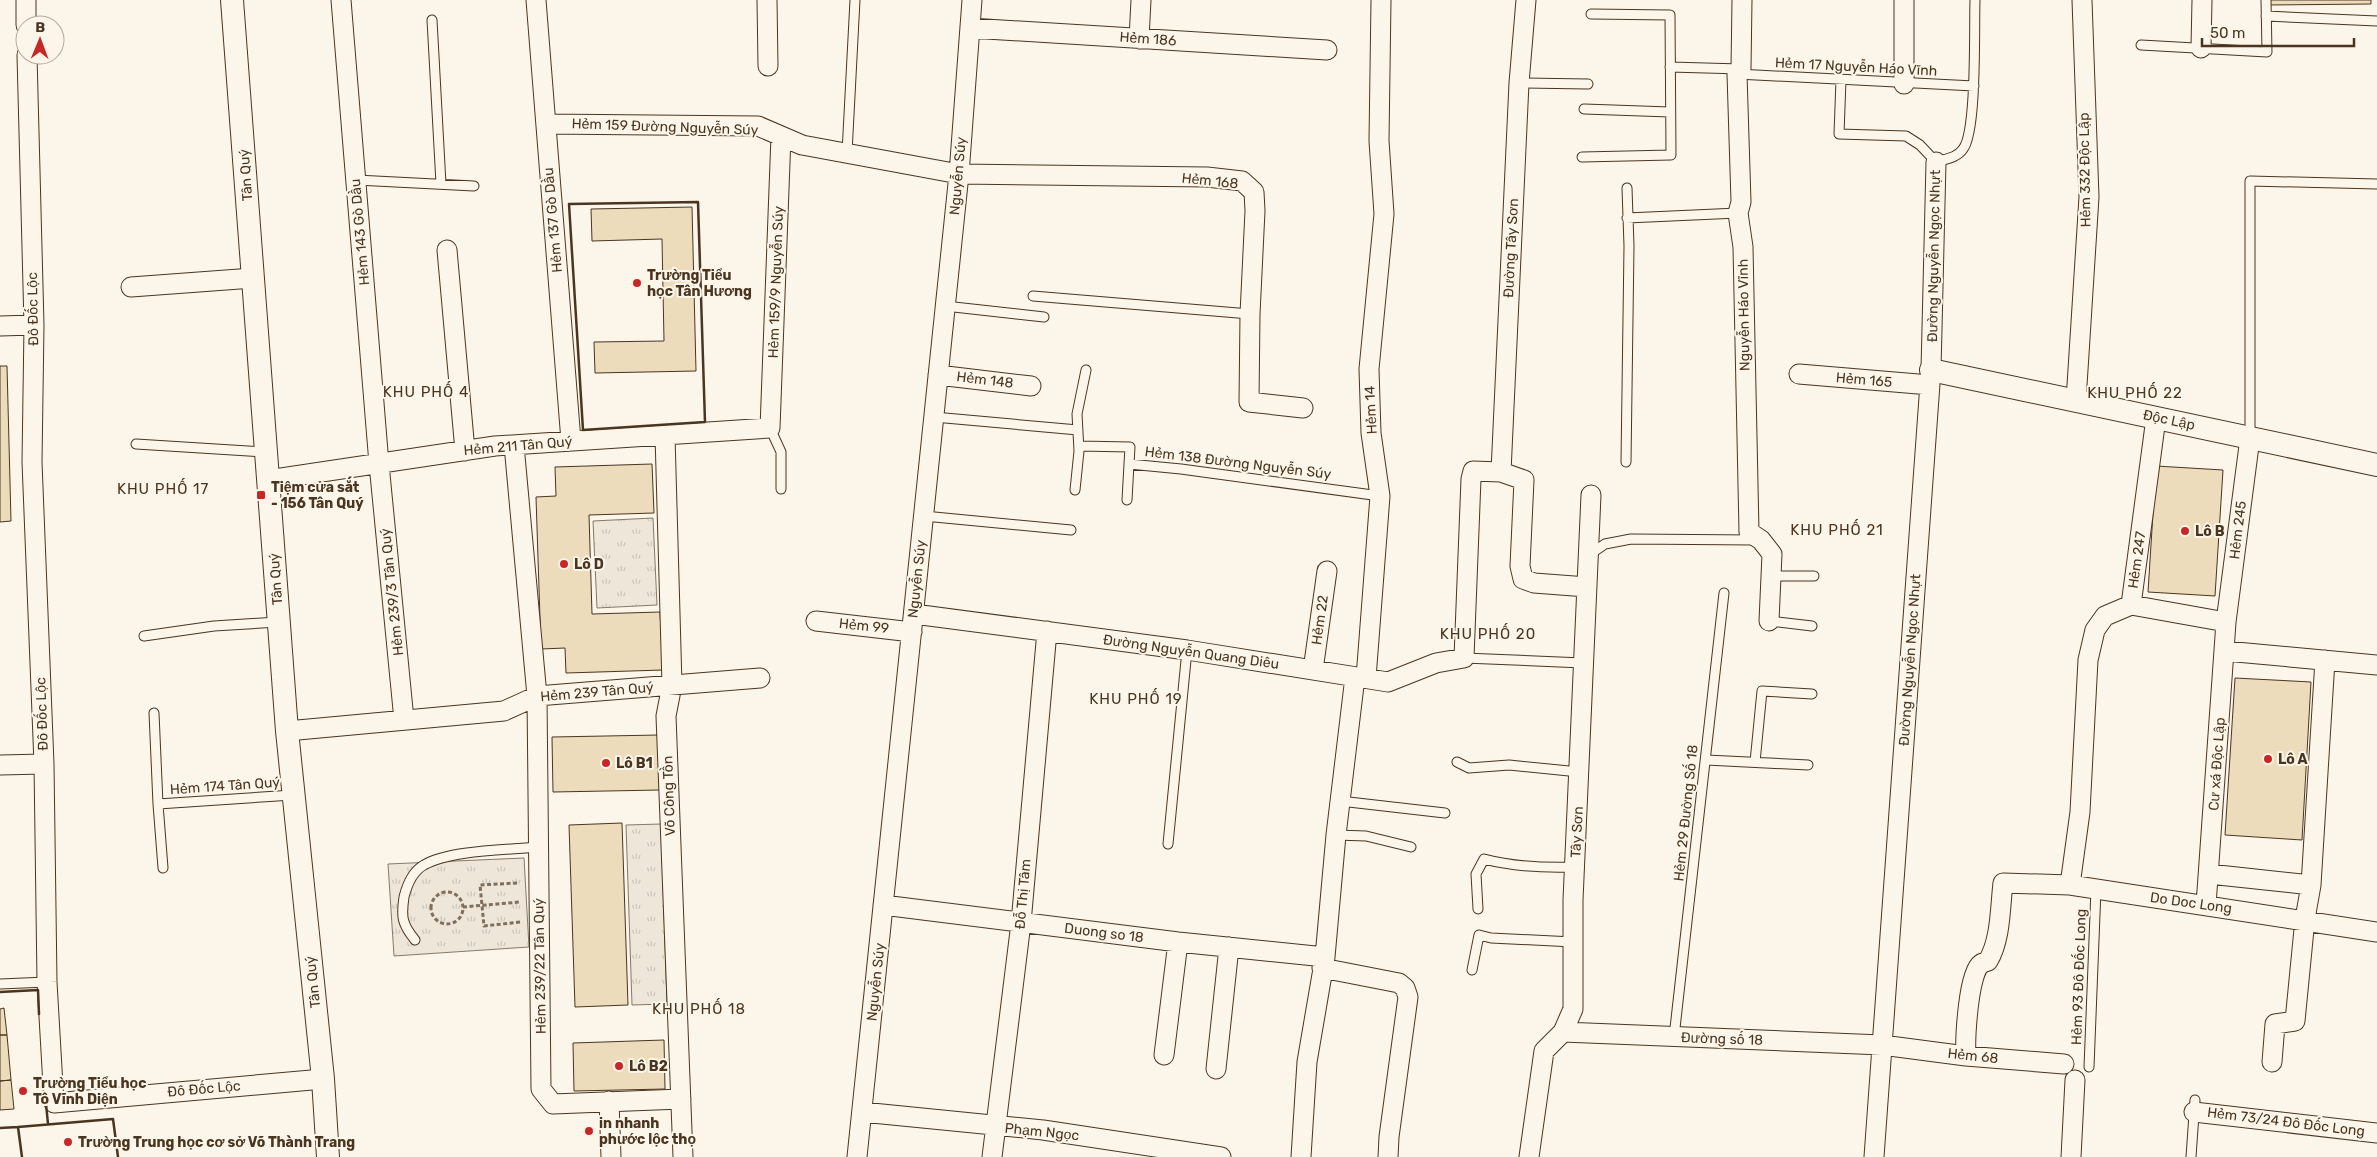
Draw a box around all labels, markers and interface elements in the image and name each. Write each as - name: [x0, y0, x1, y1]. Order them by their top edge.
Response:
- north arrow: [15, 15, 65, 65]
- scale bar: [2202, 15, 2354, 47]
- text: B: [35, 19, 45, 36]
- text: 50 m: [2210, 24, 2245, 42]
- street label: Hẻm 186: [1119, 29, 1177, 49]
- street label: Hẻm 17 Nguyễn Háo Vĩnh: [1774, 53, 1938, 80]
- street label: Hẻm 332 Độc Lập: [2075, 112, 2095, 228]
- street label: Hẻm 159 Đường Nguyễn Súy: [571, 114, 759, 139]
- street label: Nguyễn Súy: [945, 136, 970, 216]
- street label: Tân Quý: [236, 148, 256, 202]
- street label: Hẻm 137 Gò Dầu: [539, 167, 566, 273]
- street label: Đường Nguyễn Ngọc Nhựt: [1923, 169, 1944, 342]
- street label: Hẻm 168: [1181, 170, 1239, 192]
- street label: Hẻm 143 Gò Dầu: [346, 178, 373, 286]
- street label: Đường Tây Sơn: [1500, 198, 1522, 298]
- street label: Hẻm 159/9 Nguyễn Súy: [764, 205, 787, 359]
- street label: Nguyễn Háo Vĩnh: [1734, 259, 1753, 371]
- place label: Trường Tiểu học Tân Hương: [647, 267, 752, 300]
- street label: Đô Đốc Lộc: [23, 272, 42, 346]
- marker: Trường Tiểu học Tân Hương: [631, 277, 643, 289]
- street label: Hẻm 148: [956, 368, 1015, 392]
- street label: Hẻm 165: [1835, 369, 1893, 391]
- district label: KHU PHỐ 4: [383, 381, 469, 401]
- district label: KHU PHỐ 22: [2087, 382, 2183, 402]
- street label: Hẻm 14: [1361, 385, 1381, 435]
- street label: Độc Lập: [2141, 406, 2197, 434]
- street label: Hẻm 211 Tân Quý: [463, 433, 573, 459]
- street label: Hẻm 138 Đường Nguyễn Súy: [1144, 442, 1333, 483]
- place label: Tiệm cửa sắt - 156 Tân Quý: [271, 476, 364, 512]
- district label: KHU PHỐ 17: [117, 478, 209, 498]
- marker: Tiệm cửa sắt - 156 Tân Quý: [255, 489, 267, 501]
- street label: Hẻm 245: [2226, 500, 2250, 560]
- district label: KHU PHỐ 21: [1790, 519, 1884, 539]
- place label: Lô B: [2195, 523, 2225, 540]
- marker: Lô B: [2179, 525, 2191, 537]
- street label: Hẻm 239/3 Tân Quý: [377, 527, 407, 657]
- street label: Hẻm 247: [2125, 530, 2149, 590]
- street label: Nguyễn Súy: [903, 539, 930, 619]
- street label: Tân Quý: [266, 552, 286, 606]
- place label: Lô D: [574, 556, 604, 573]
- marker: Lô D: [558, 558, 570, 570]
- street label: Đường Nguyễn Ngọc Nhựt: [1895, 573, 1925, 747]
- street label: Hẻm 22: [1308, 594, 1332, 646]
- street label: Hẻm 99: [838, 615, 890, 637]
- district label: KHU PHỐ 20: [1440, 623, 1536, 643]
- street label: Đường Nguyễn Quang Diêu: [1102, 630, 1280, 673]
- street label: Đô Đốc Lộc: [31, 677, 52, 751]
- street label: Hẻm 239 Tân Quý: [540, 679, 655, 705]
- district label: KHU PHỐ 19: [1089, 688, 1183, 708]
- street label: Cư xá Độc Lập: [2205, 717, 2229, 811]
- street label: Hẻm 29 Đường Số 18: [1669, 744, 1702, 882]
- place label: Lô A: [2278, 751, 2308, 768]
- marker: Lô A: [2262, 753, 2274, 765]
- place label: Lô B1: [616, 755, 653, 772]
- street label: Võ Công Tồn: [658, 755, 679, 837]
- marker: Lô B1: [600, 757, 612, 769]
- street label: Hẻm 174 Tân Quý: [169, 774, 281, 798]
- street label: Tây Sơn: [1567, 806, 1587, 858]
- street label: Đỗ Thị Tâm: [1010, 858, 1035, 930]
- street label: Do Doc Long: [2149, 889, 2233, 917]
- street label: Hẻm 239/22 Tân Quý: [530, 898, 550, 1034]
- street label: Hẻm 93 Đô Đốc Long: [2067, 909, 2090, 1045]
- street label: Duong so 18: [1063, 920, 1145, 946]
- street label: Nguyễn Súy: [862, 942, 889, 1022]
- street label: Tân Quý: [302, 955, 324, 1009]
- district label: KHU PHỐ 18: [652, 998, 746, 1018]
- street label: Đường số 18: [1681, 1028, 1763, 1049]
- street label: Hẻm 68: [1947, 1045, 1999, 1067]
- place label: Lô B2: [629, 1058, 668, 1075]
- marker: Lô B2: [613, 1060, 625, 1072]
- place label: Trường Tiểu học Tô Vĩnh Diện: [33, 1075, 146, 1108]
- street label: Đô Đốc Lộc: [167, 1076, 242, 1101]
- marker: Trường Tiểu học Tô Vĩnh Diện: [17, 1085, 29, 1097]
- street label: Hẻm 73/24 Đô Đốc Long: [2206, 1103, 2366, 1140]
- place label: in nhanh phước lộc thọ: [599, 1115, 696, 1148]
- street label: Phạm Ngọc: [1004, 1120, 1080, 1144]
- marker: in nhanh phước lộc thọ: [583, 1125, 595, 1137]
- place label: Trường Trung học cơ sở Võ Thành Trang: [78, 1134, 355, 1151]
- marker: Trường Trung học cơ sở Võ Thành Trang: [62, 1136, 74, 1148]

